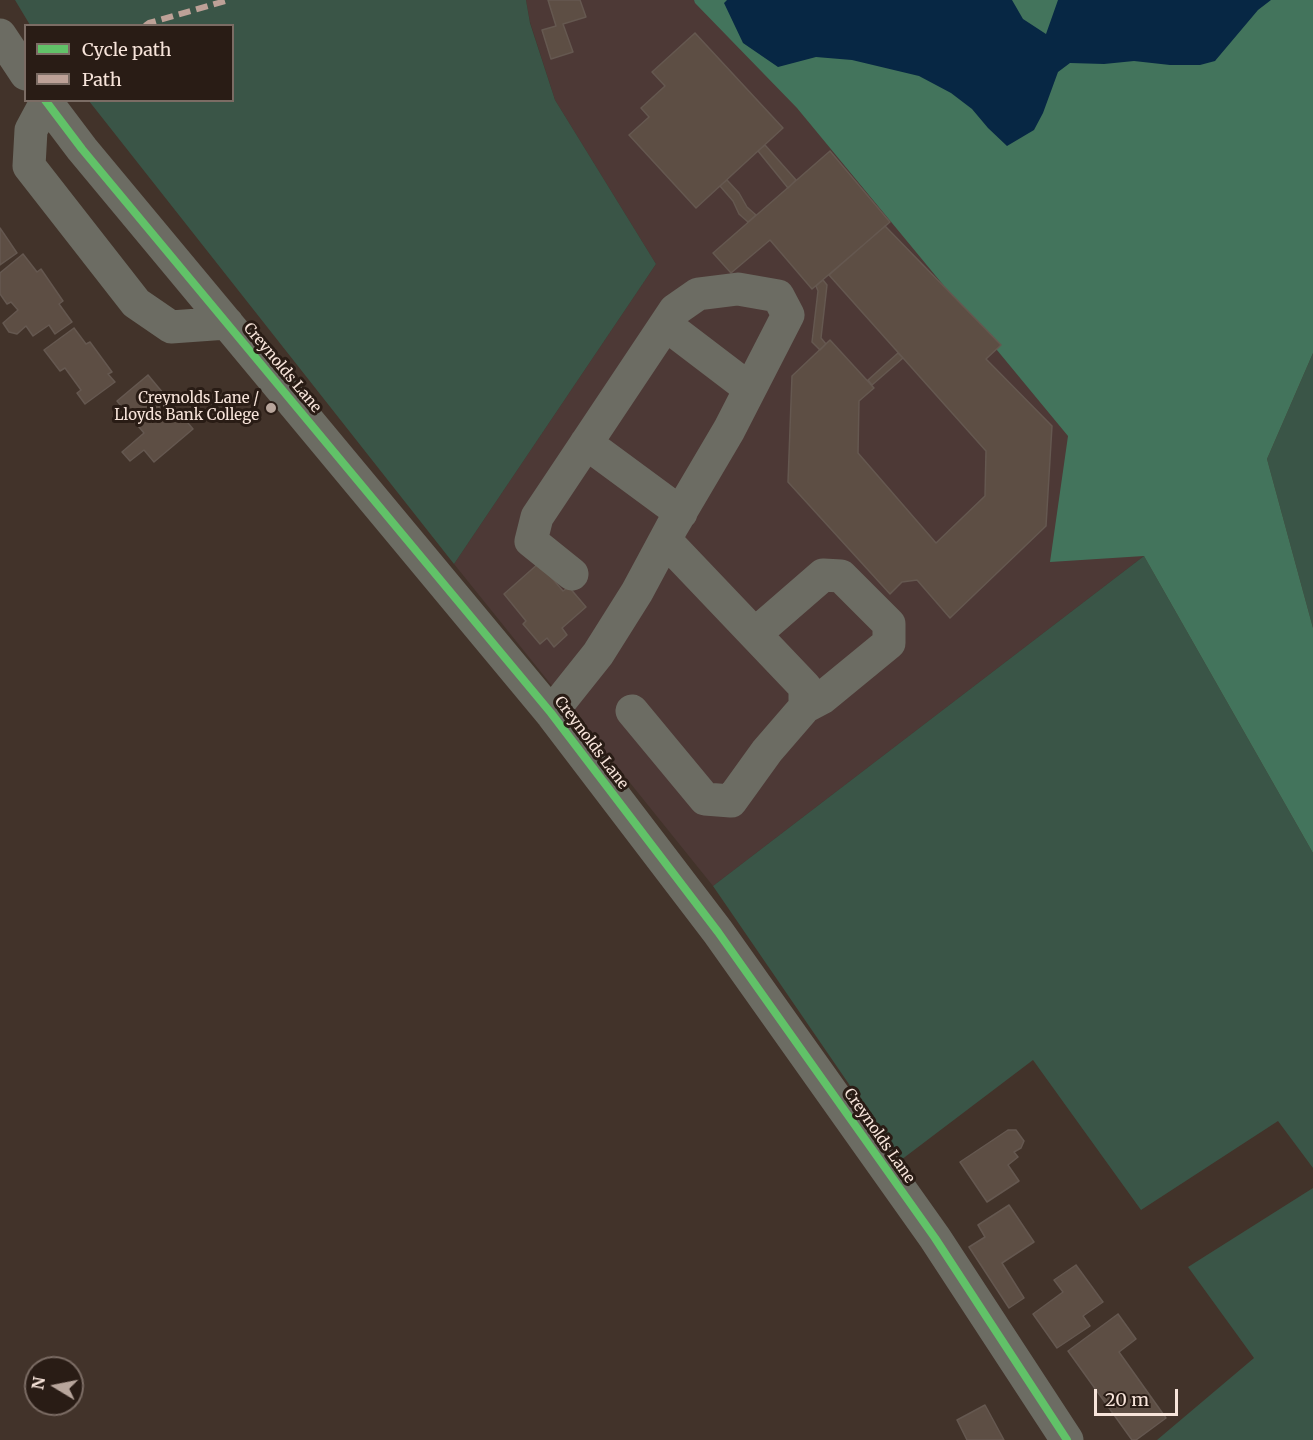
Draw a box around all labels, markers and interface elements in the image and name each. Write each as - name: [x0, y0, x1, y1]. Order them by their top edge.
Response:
- legend: [24, 24, 234, 102]
- text: Cycle path: [82, 38, 171, 61]
- text: Path: [82, 68, 122, 91]
- street label: Creynolds Lane: [239, 320, 325, 416]
- place label: Creynolds Lane / Lloyds Bank College: [114, 390, 259, 425]
- marker: Creynolds Lane / Lloyds Bank College: [264, 401, 278, 415]
- street label: Creynolds Lane: [550, 693, 632, 793]
- street label: Creynolds Lane: [840, 1085, 918, 1187]
- north arrow: [24, 1356, 84, 1416]
- text: N: [27, 1375, 49, 1391]
- scale bar: [1097, 1377, 1181, 1415]
- text: 20 m: [1105, 1388, 1149, 1411]

